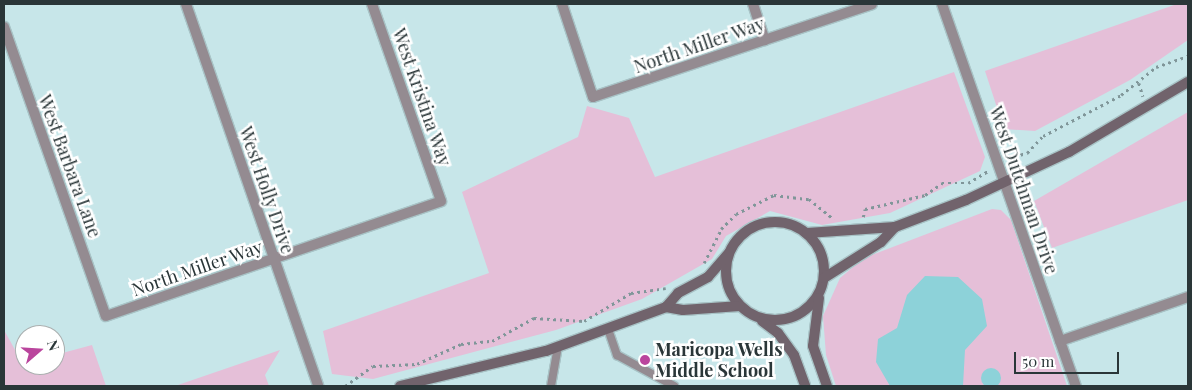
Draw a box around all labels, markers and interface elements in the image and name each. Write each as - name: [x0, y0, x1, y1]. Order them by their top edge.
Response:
- street label: North Miller Way: [630, 12, 768, 78]
- street label: West Kristina Way: [388, 25, 456, 169]
- street label: West Barbara Lane: [34, 91, 106, 241]
- street label: West Dutchman Drive: [985, 103, 1063, 277]
- street label: West Holly Drive: [235, 123, 299, 257]
- street label: North Miller Way: [128, 235, 266, 301]
- north arrow: [15, 325, 65, 375]
- text: N: [43, 337, 64, 353]
- place label: Maricopa Wells Middle School: [655, 339, 783, 382]
- scale bar: [1017, 342, 1122, 374]
- text: 50 m: [1022, 351, 1054, 371]
- marker: Maricopa Wells Middle School: [639, 354, 651, 366]

